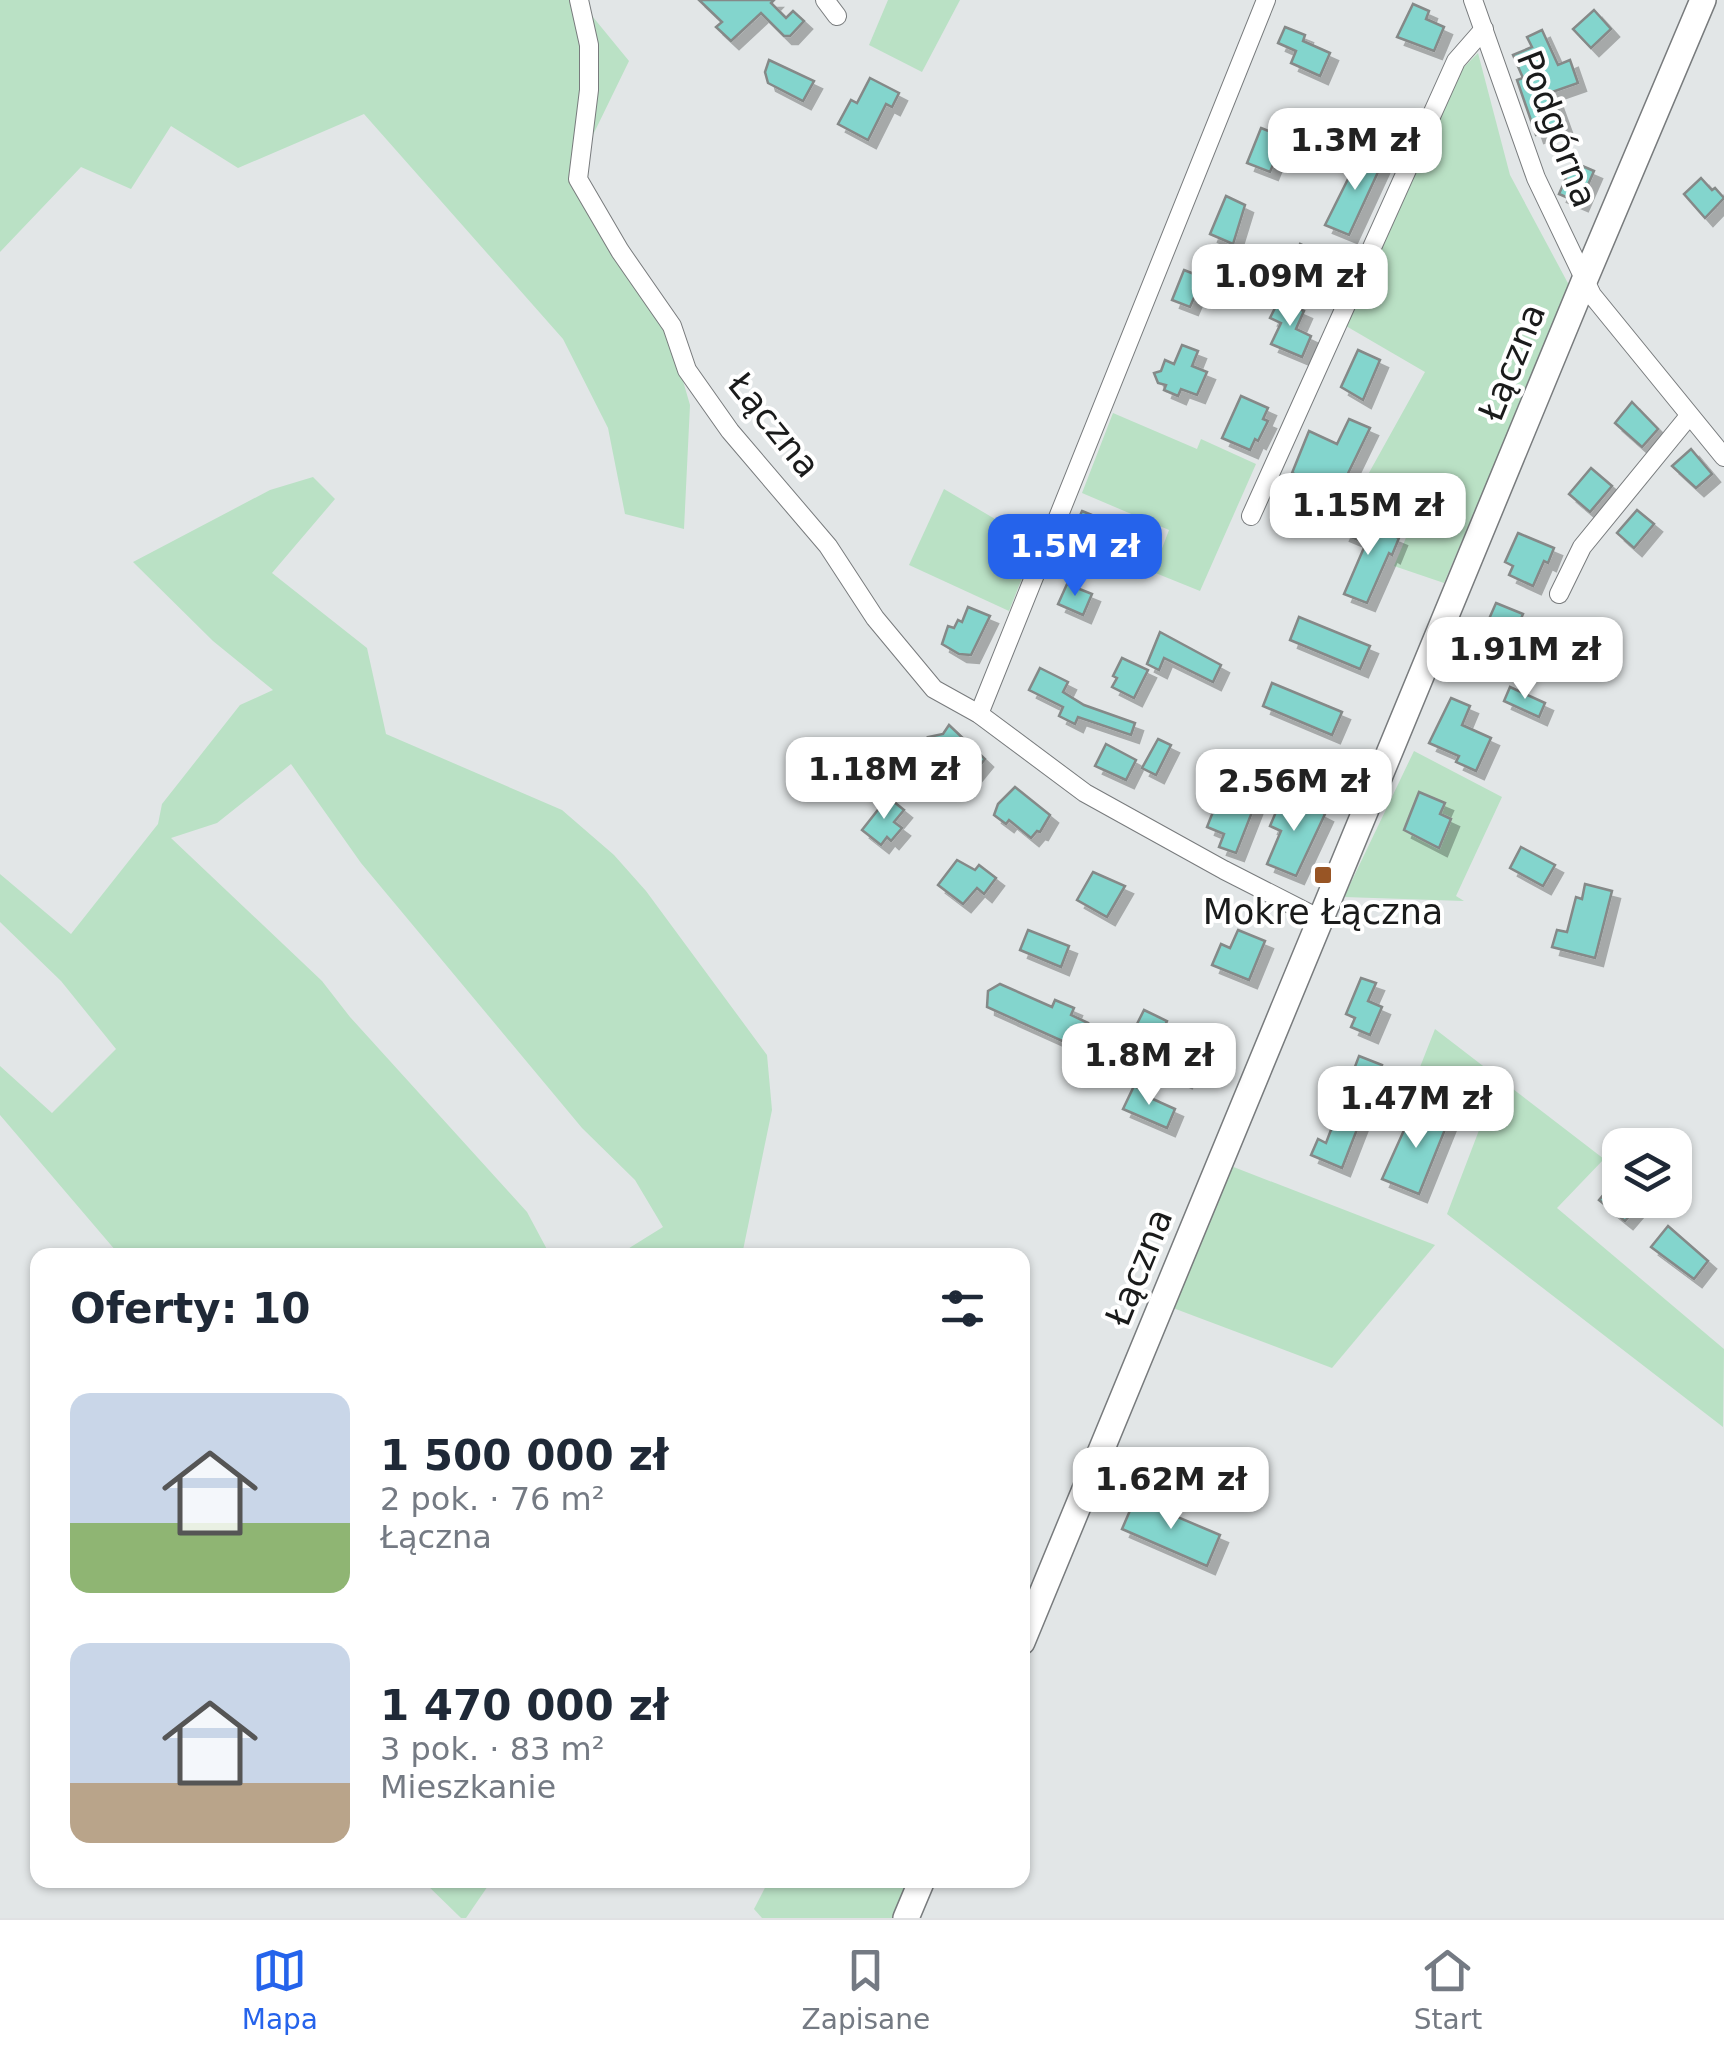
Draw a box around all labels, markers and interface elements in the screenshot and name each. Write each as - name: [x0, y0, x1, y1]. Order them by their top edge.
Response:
- street label: Podgórna: [1509, 45, 1605, 213]
- pin: 1.3M zł: [1263, 108, 1447, 193]
- text: 1.3M zł: [1290, 121, 1420, 159]
- pin: 1.09M zł: [1187, 244, 1393, 329]
- text: 1.09M zł: [1214, 257, 1366, 295]
- street label: Łączna: [1470, 298, 1553, 427]
- street label: Łączna: [719, 364, 828, 485]
- pin: 1.15M zł: [1265, 473, 1471, 558]
- text: 1.15M zł: [1292, 486, 1444, 524]
- pin: 1.5M zł: [983, 514, 1167, 599]
- text: 1.5M zł: [1010, 527, 1140, 565]
- pin: 1.91M zł: [1422, 617, 1628, 702]
- text: 1.91M zł: [1449, 630, 1601, 668]
- pin: 1.18M zł: [781, 737, 987, 822]
- pin: 2.56M zł: [1191, 749, 1397, 834]
- text: 1.18M zł: [808, 750, 960, 788]
- text: 2.56M zł: [1218, 762, 1370, 800]
- marker: Mokre Łączna: [1312, 864, 1334, 886]
- place label: Mokre Łączna: [1203, 892, 1443, 932]
- pin: 1.8M zł: [1057, 1023, 1241, 1108]
- text: 1.8M zł: [1084, 1036, 1214, 1074]
- pin: 1.47M zł: [1313, 1066, 1519, 1151]
- text: 1.47M zł: [1340, 1079, 1492, 1117]
- map controls: [1602, 1128, 1692, 1218]
- button: layers: [1602, 1128, 1692, 1218]
- street label: Łączna: [1097, 1203, 1180, 1332]
- icon: filters: [935, 1281, 990, 1336]
- text: Oferty: 10: [70, 1284, 311, 1333]
- text: 1 500 000 zł: [380, 1431, 668, 1480]
- icon: home: [150, 1433, 270, 1553]
- pin: 1.62M zł: [1068, 1447, 1274, 1532]
- text: 1.62M zł: [1095, 1460, 1247, 1498]
- text: 2 pok. · 76 m²: [380, 1480, 605, 1518]
- text: Łączna: [380, 1518, 492, 1556]
- text: 1 470 000 zł: [380, 1681, 668, 1730]
- icon: home: [150, 1683, 270, 1803]
- text: 3 pok. · 83 m²: [380, 1730, 605, 1768]
- text: Mieszkanie: [380, 1768, 556, 1806]
- tab: Mapa: [242, 1943, 318, 2036]
- tab: Zapisane: [802, 1943, 930, 2036]
- tab: Start: [1414, 1943, 1482, 2036]

